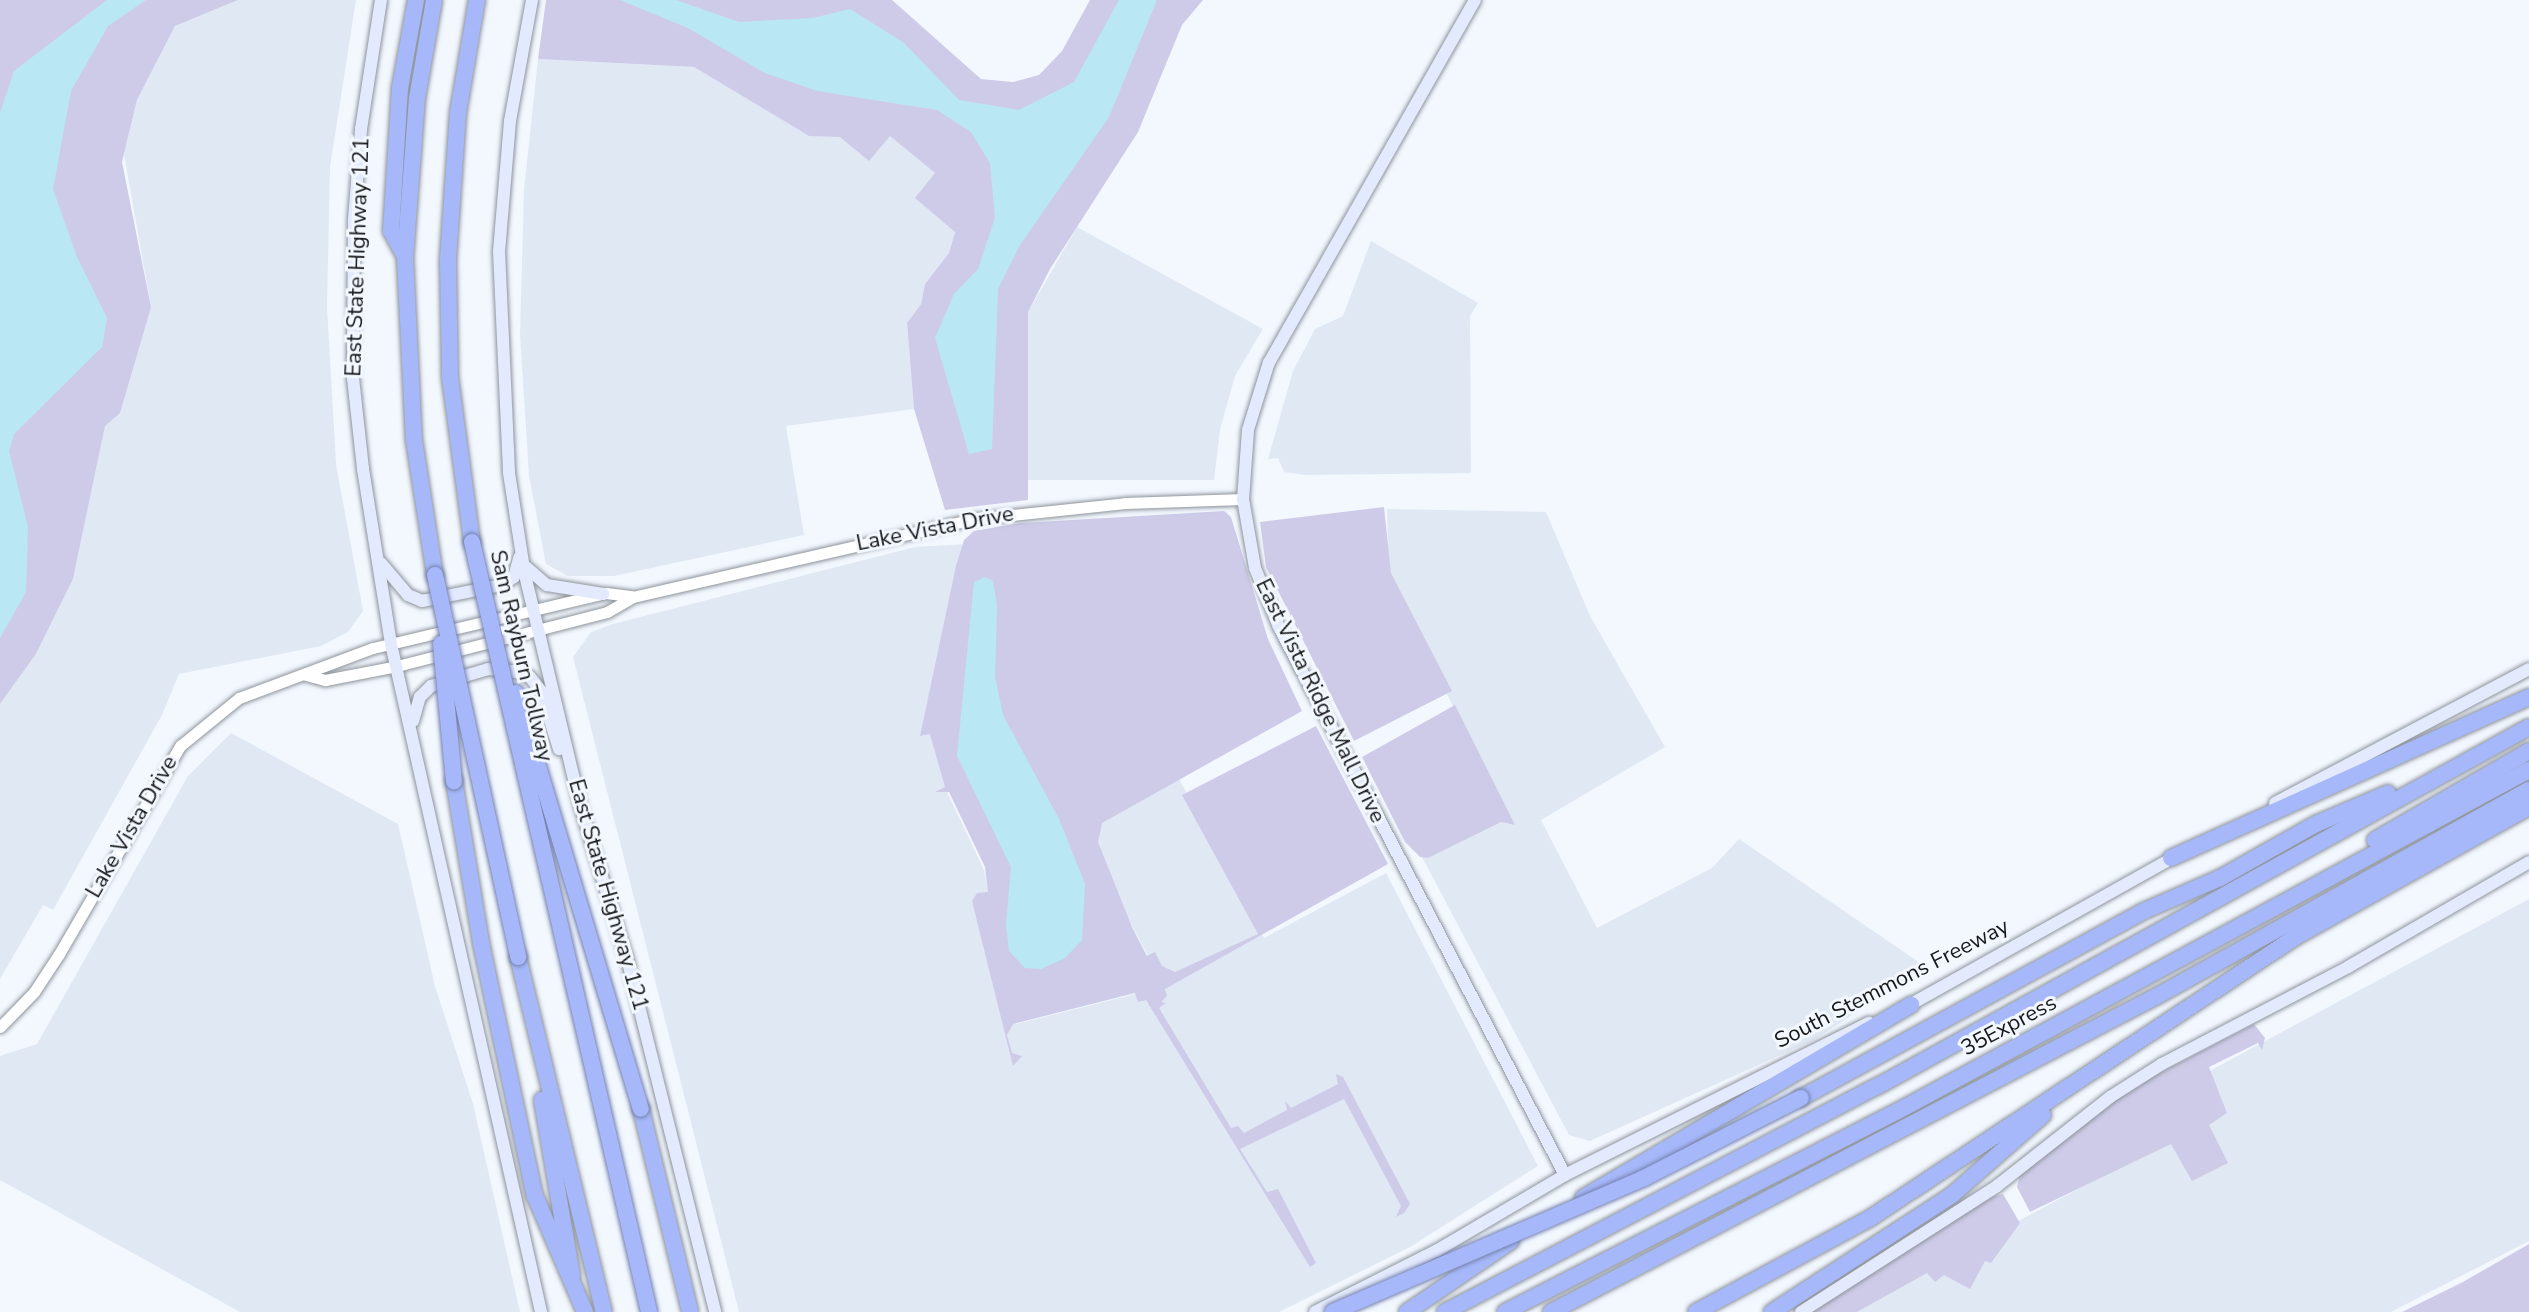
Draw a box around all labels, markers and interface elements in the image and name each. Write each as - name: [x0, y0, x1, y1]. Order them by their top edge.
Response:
- street label: East State Highway 121: [341, 137, 375, 377]
- street label: Lake Vista Drive: [854, 501, 1016, 557]
- street label: Sam Rayburn Tollway: [484, 548, 558, 764]
- street label: East Vista Ridge Mall Drive: [1249, 575, 1391, 827]
- street label: Lake Vista Drive: [81, 751, 183, 903]
- street label: East State Highway 121: [562, 776, 654, 1014]
- street label: South Stemmons Freeway: [1770, 913, 2014, 1055]
- street label: 35Express: [1957, 990, 2061, 1062]

